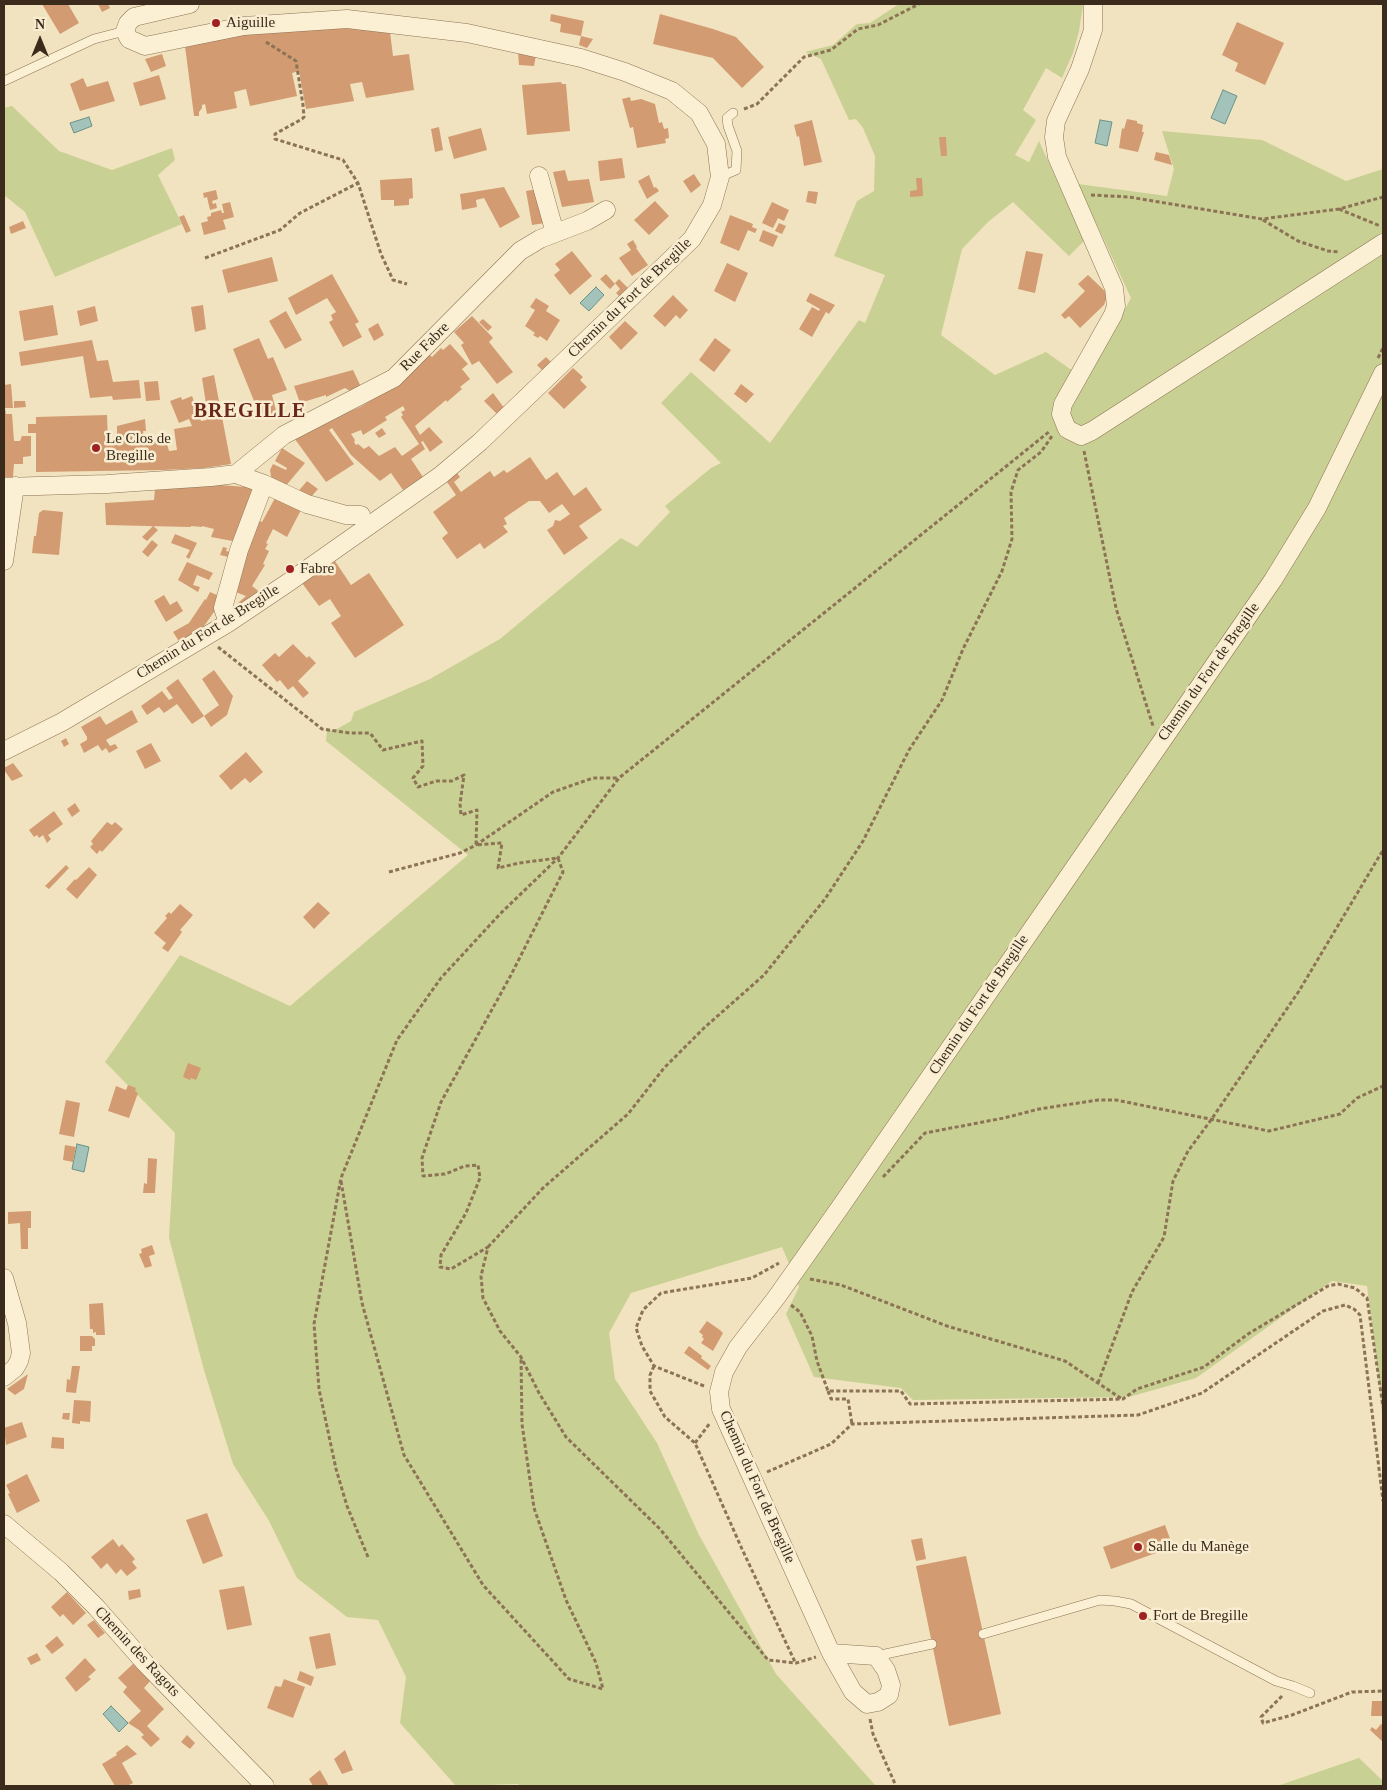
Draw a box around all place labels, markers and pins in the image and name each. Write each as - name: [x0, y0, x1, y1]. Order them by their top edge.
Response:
- place label: Aiguille: [226, 14, 275, 32]
- marker: Aiguille: [210, 17, 222, 29]
- place label: Le Clos de Bregille: [106, 430, 171, 465]
- marker: Le Clos de Bregille: [90, 442, 102, 454]
- place label: Fabre: [300, 560, 334, 578]
- marker: Fabre: [284, 563, 296, 575]
- place label: Salle du Manège: [1148, 1538, 1249, 1556]
- marker: Salle du Manège: [1132, 1541, 1144, 1553]
- place label: Fort de Bregille: [1153, 1607, 1248, 1625]
- marker: Fort de Bregille: [1137, 1610, 1149, 1622]

